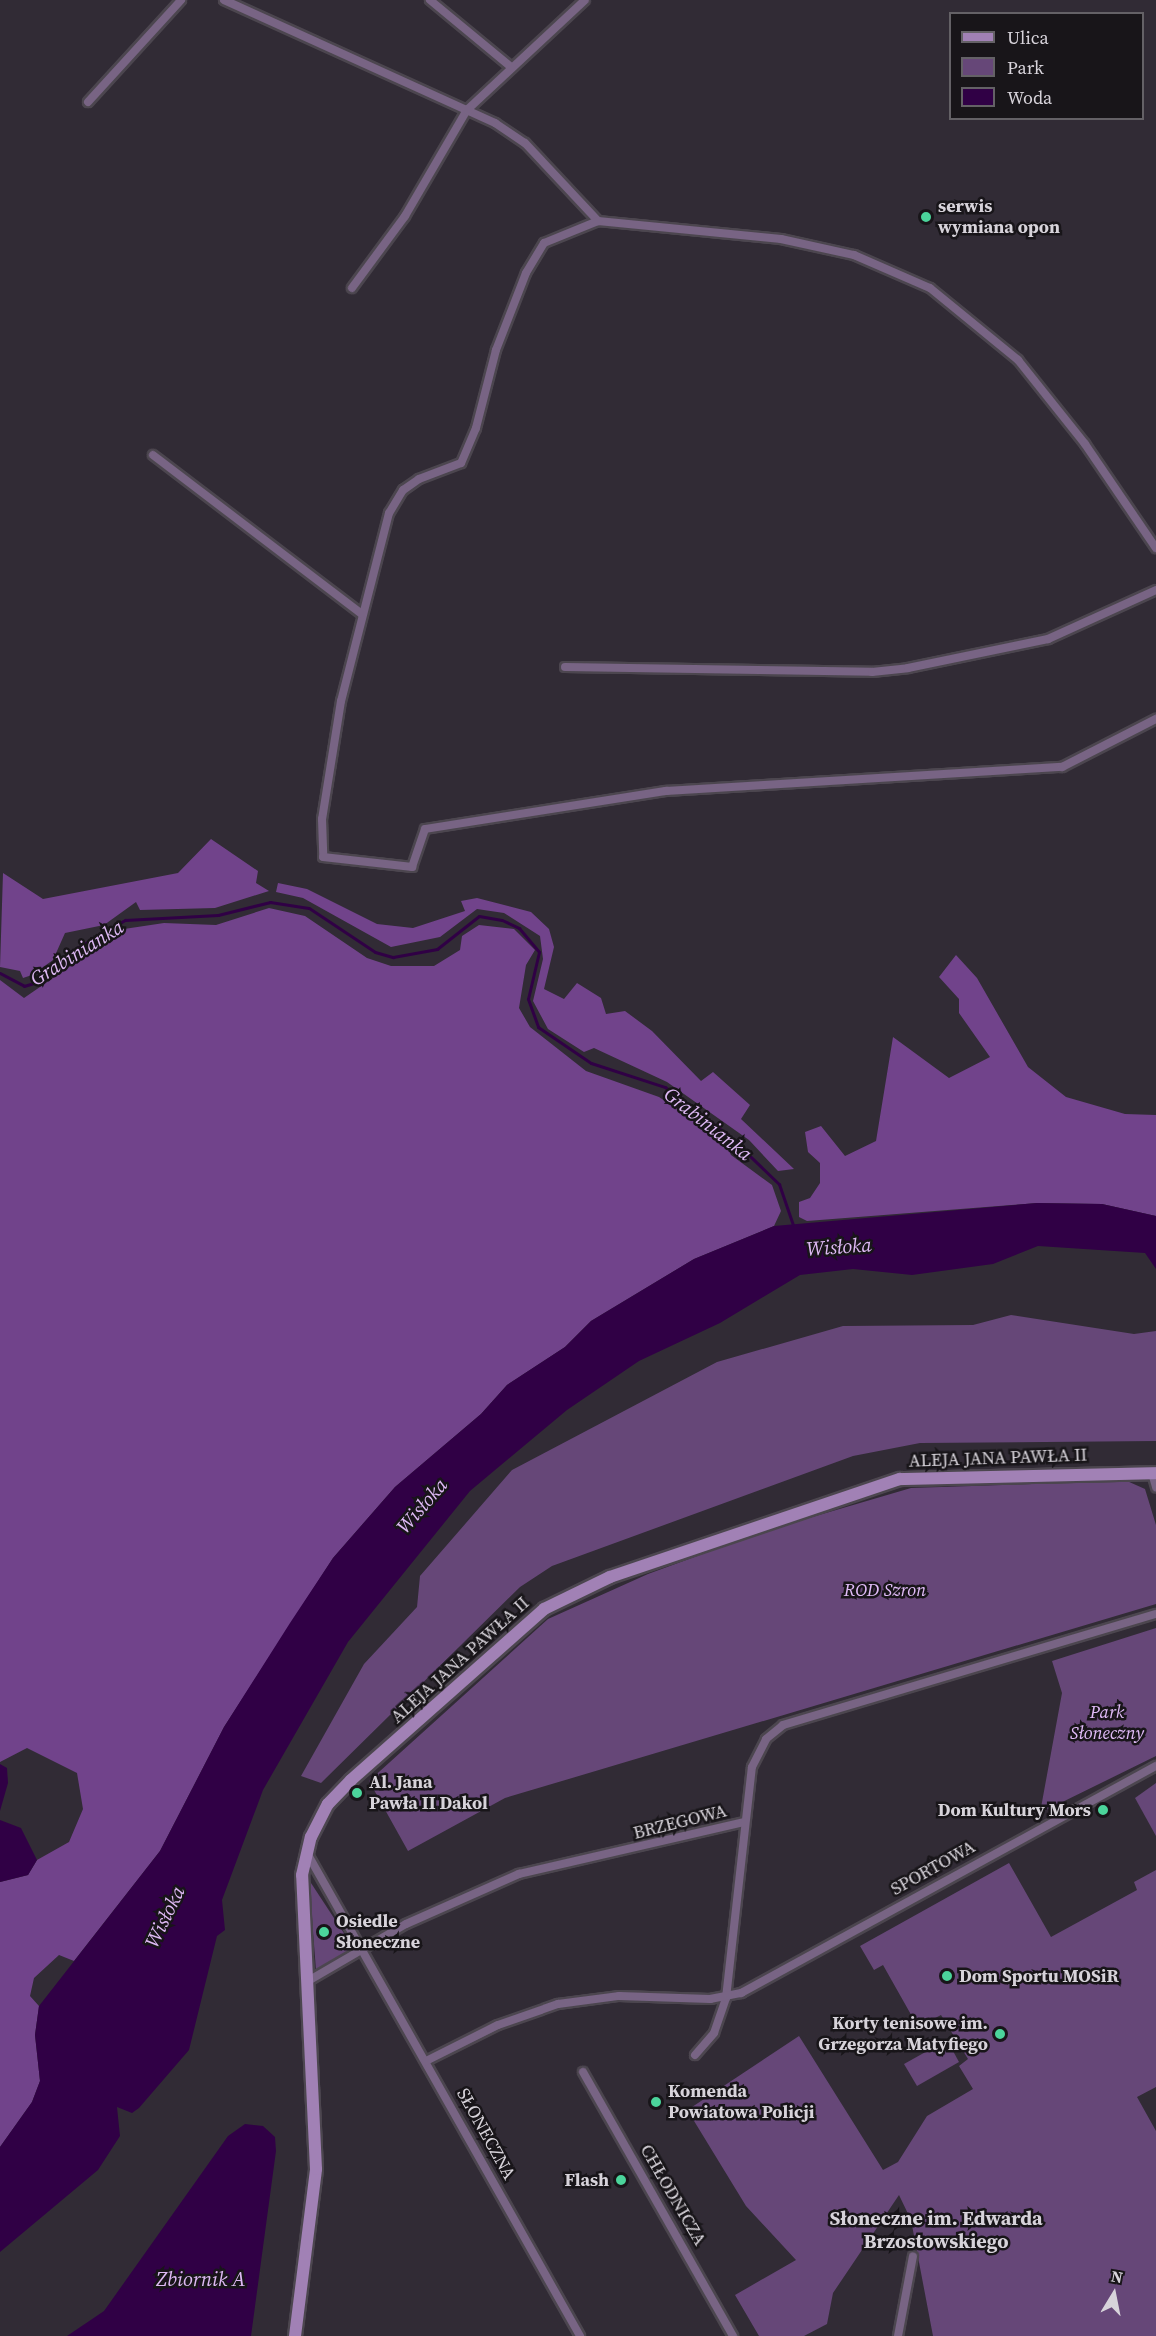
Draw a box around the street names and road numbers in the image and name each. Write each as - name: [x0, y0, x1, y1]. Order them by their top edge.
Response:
- street label: ALEJA JANA PAWŁA II: [908, 1444, 1088, 1472]
- street label: ALEJA JANA PAWŁA II: [386, 1592, 534, 1728]
- street label: BRZEGOWA: [631, 1800, 729, 1844]
- street label: SPORTOWA: [887, 1836, 979, 1900]
- street label: SŁONECZNA: [452, 2084, 520, 2184]
- street label: CHŁODNICZA: [635, 2141, 711, 2249]

